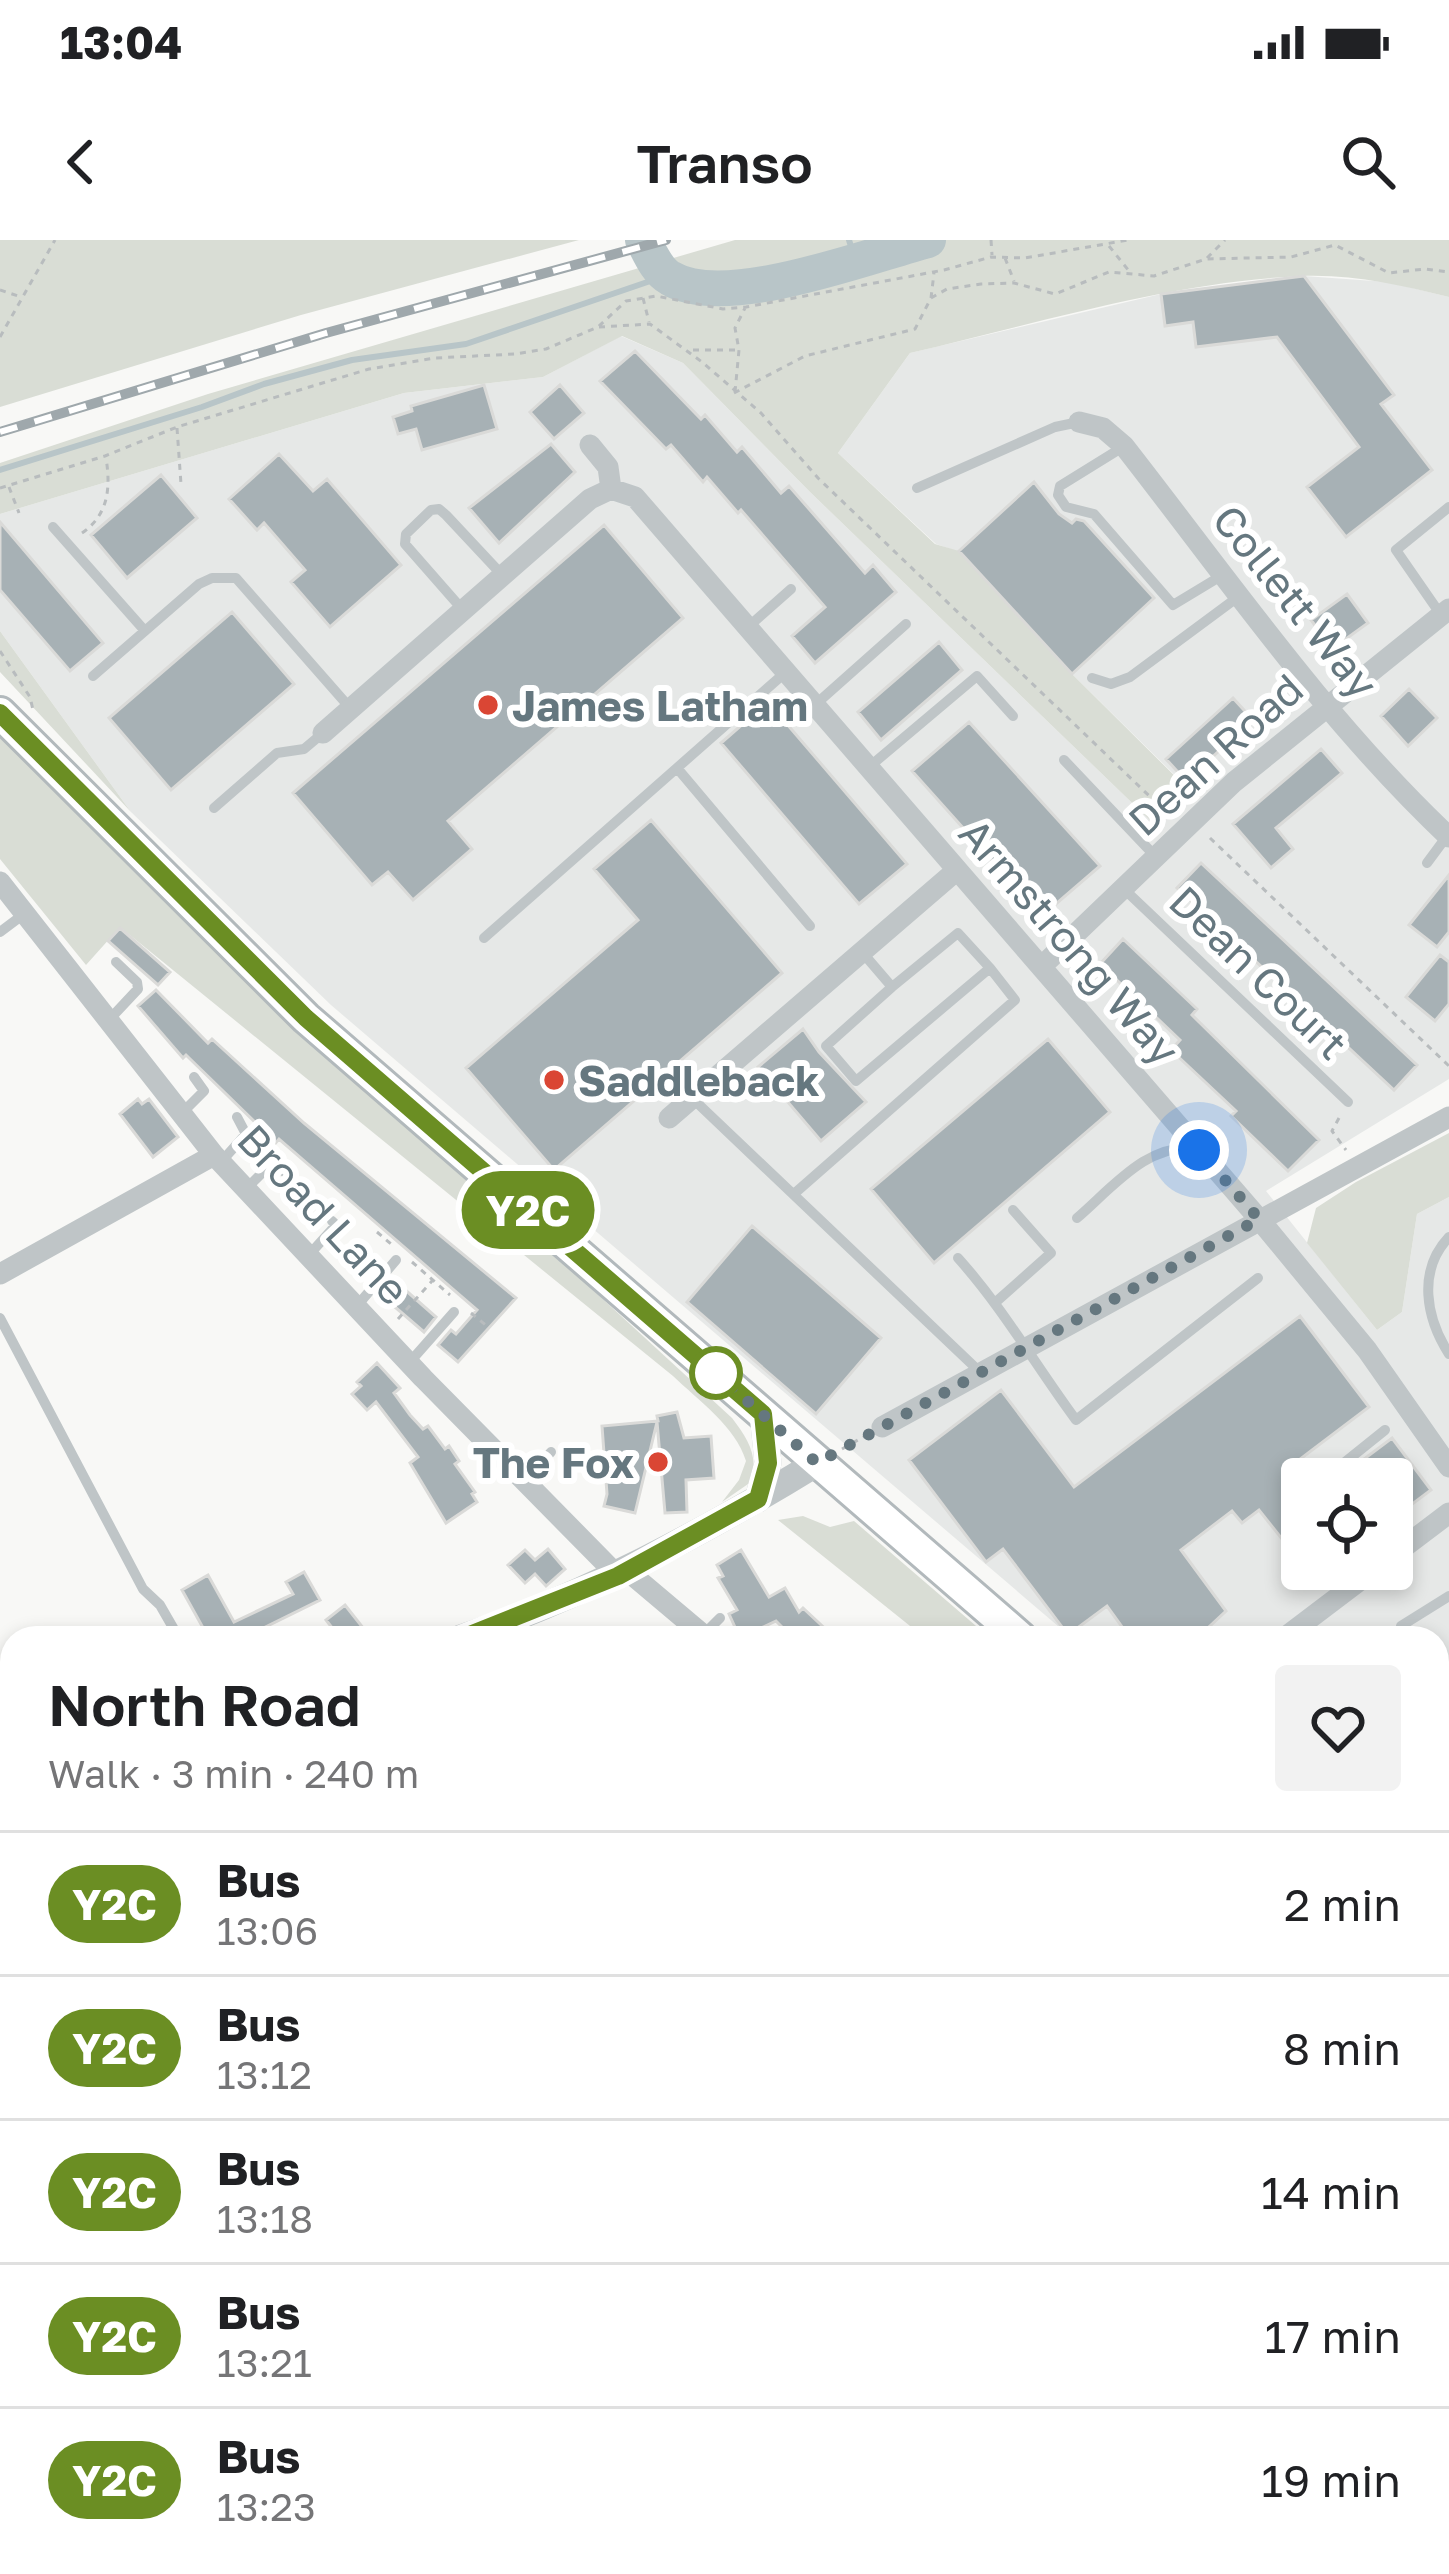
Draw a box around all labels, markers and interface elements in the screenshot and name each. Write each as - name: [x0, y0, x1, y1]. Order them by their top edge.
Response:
- text: 13:04: [60, 15, 182, 69]
- icon: back: [48, 129, 114, 195]
- icon: search: [1335, 129, 1401, 195]
- text: Transo: [636, 130, 813, 195]
- street label: Collett Way: [1203, 495, 1389, 707]
- street label: Dean Road: [1118, 663, 1312, 845]
- place label: James Latham: [512, 680, 808, 730]
- marker: James Latham: [475, 692, 501, 718]
- street label: Armstrong Way: [950, 808, 1190, 1074]
- street label: Dean Court: [1160, 875, 1358, 1069]
- place label: Saddleback: [578, 1055, 820, 1105]
- marker: Saddleback: [541, 1067, 567, 1093]
- street label: Broad Lane: [228, 1114, 420, 1314]
- your location: [1169, 1120, 1229, 1180]
- line badge: Y2C: [459, 1171, 597, 1249]
- text: Y2C: [486, 1185, 570, 1235]
- unlabelled marker: [691, 1348, 741, 1398]
- place label: The Fox: [473, 1437, 634, 1487]
- marker: The Fox: [645, 1449, 671, 1475]
- map controls: [1281, 1458, 1413, 1590]
- button: locate: [1281, 1458, 1413, 1590]
- button: heart: [1275, 1665, 1401, 1791]
- text: North Road: [48, 1670, 361, 1739]
- text: Walk · 3 min · 240 m: [48, 1750, 419, 1797]
- text: Bus: [217, 1853, 301, 1907]
- text: 2 min: [1284, 1877, 1401, 1931]
- text: Y2C: [72, 1879, 157, 1929]
- text: 13:06: [217, 1907, 318, 1954]
- text: Bus: [217, 1997, 301, 2051]
- text: 8 min: [1283, 2021, 1401, 2075]
- text: Y2C: [72, 2023, 157, 2073]
- text: 13:12: [217, 2051, 312, 2098]
- text: Bus: [217, 2141, 301, 2195]
- text: 14 min: [1261, 2165, 1401, 2219]
- text: Y2C: [72, 2167, 157, 2217]
- text: 13:18: [217, 2195, 313, 2242]
- text: Bus: [217, 2285, 301, 2339]
- text: 17 min: [1265, 2309, 1401, 2363]
- text: Y2C: [72, 2311, 157, 2361]
- text: 13:21: [217, 2339, 312, 2386]
- text: Bus: [217, 2429, 301, 2483]
- text: 19 min: [1261, 2453, 1401, 2507]
- text: Y2C: [72, 2455, 157, 2505]
- text: 13:23: [217, 2483, 316, 2530]

